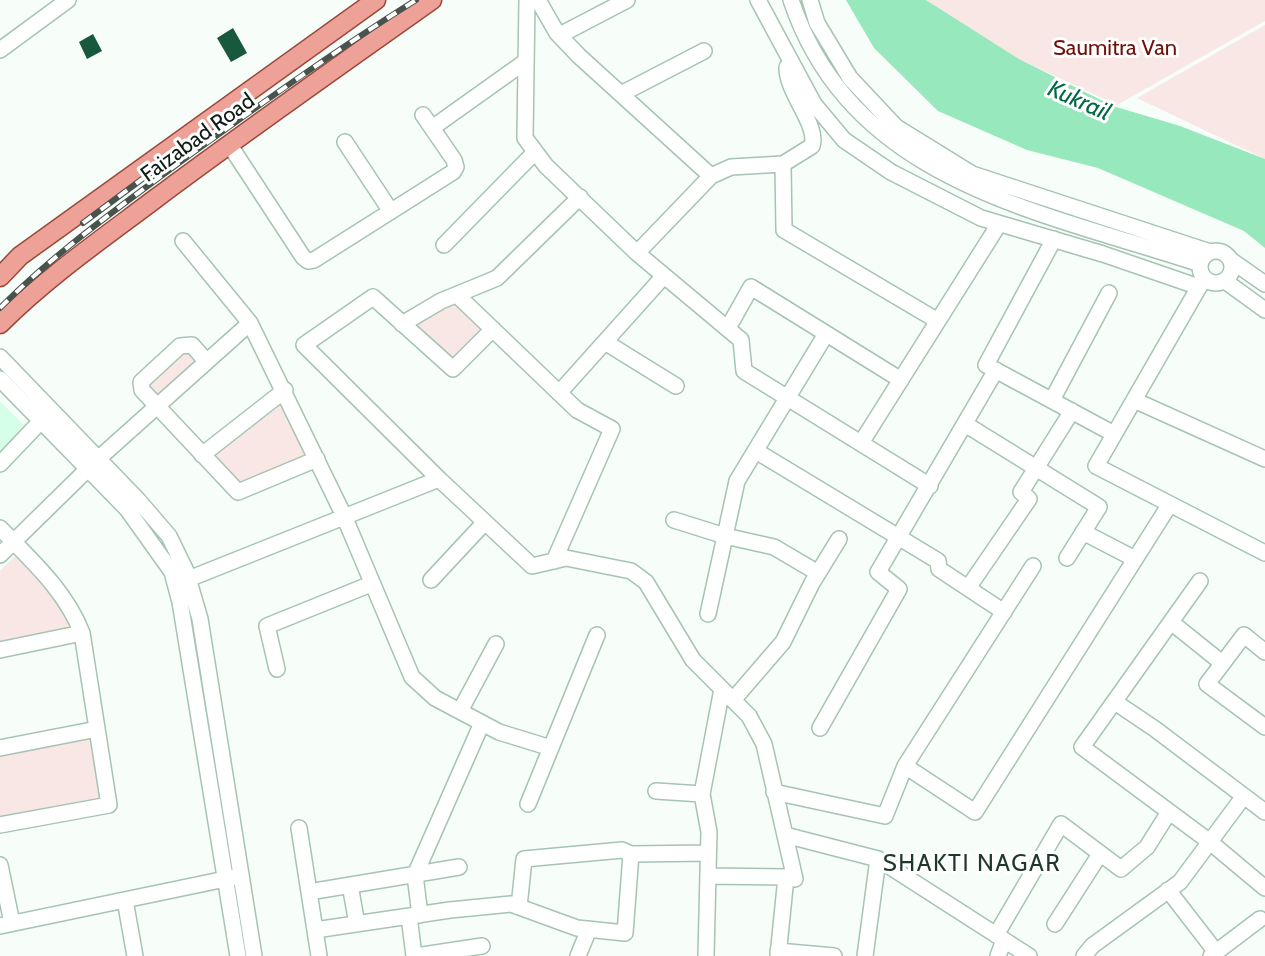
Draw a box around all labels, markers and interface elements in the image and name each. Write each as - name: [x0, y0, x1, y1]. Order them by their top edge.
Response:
- park label: Saumitra Van: [1053, 36, 1177, 62]
- water label: Kukrail: [1043, 75, 1115, 127]
- street label: Faizabad Road: [136, 88, 260, 188]
- district label: SHAKTI NAGAR: [883, 850, 1061, 878]

